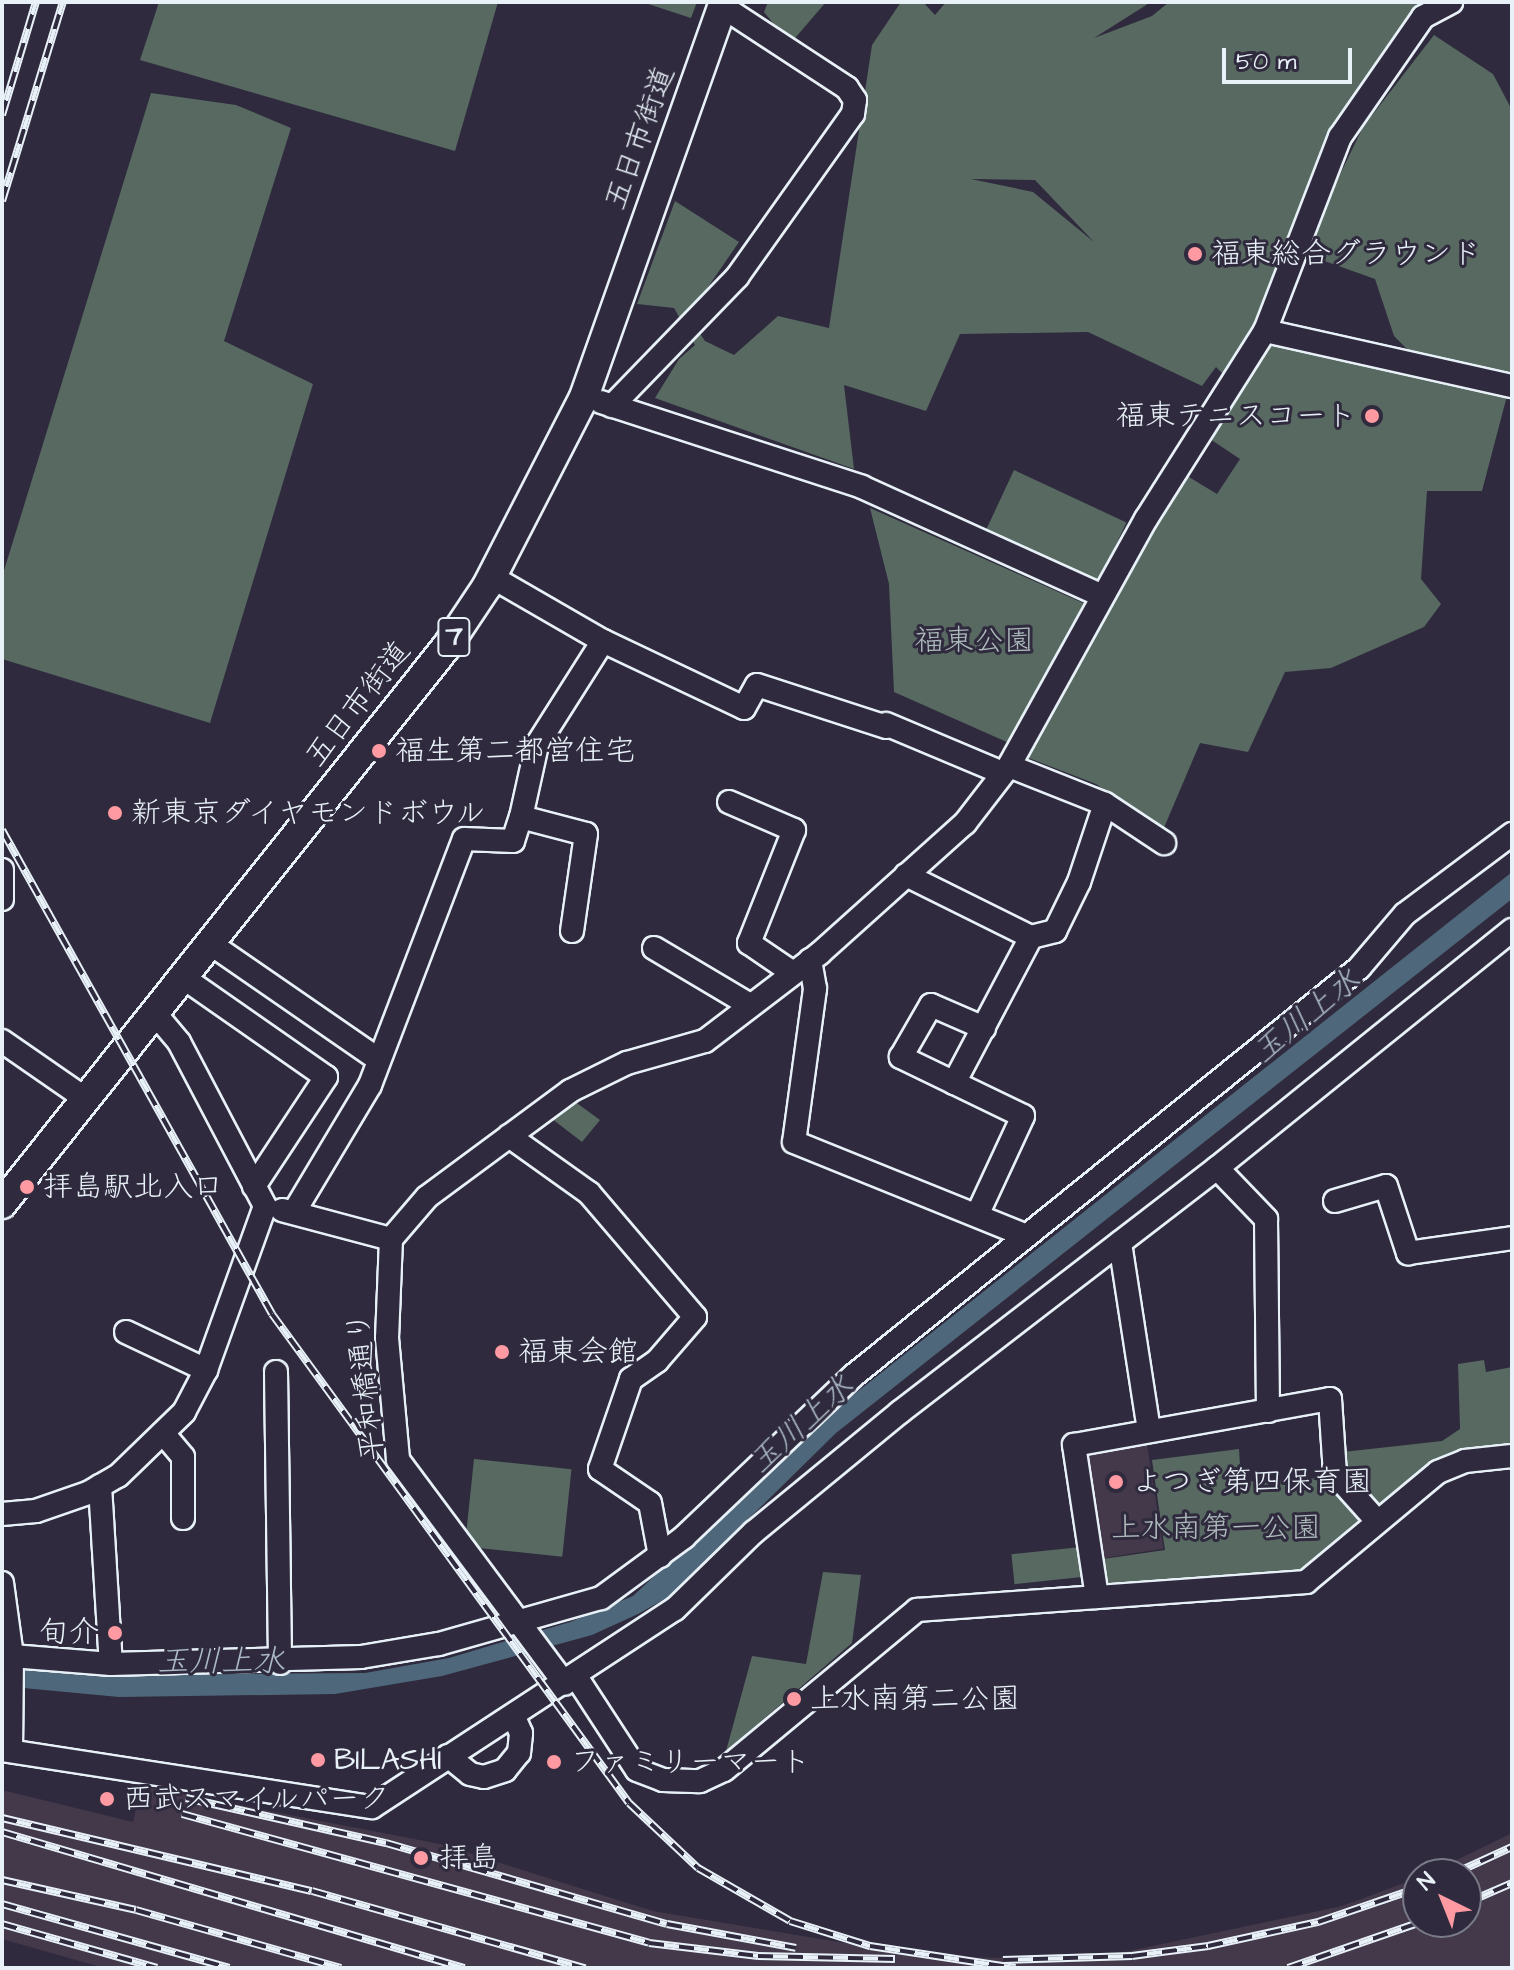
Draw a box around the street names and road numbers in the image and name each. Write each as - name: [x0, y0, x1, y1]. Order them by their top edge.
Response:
- street label: 五日市街道: [597, 61, 683, 215]
- road number: 7: [436, 613, 472, 661]
- street label: 五日市街道: [298, 634, 418, 774]
- street label: 平和橋通り: [340, 1310, 392, 1462]

